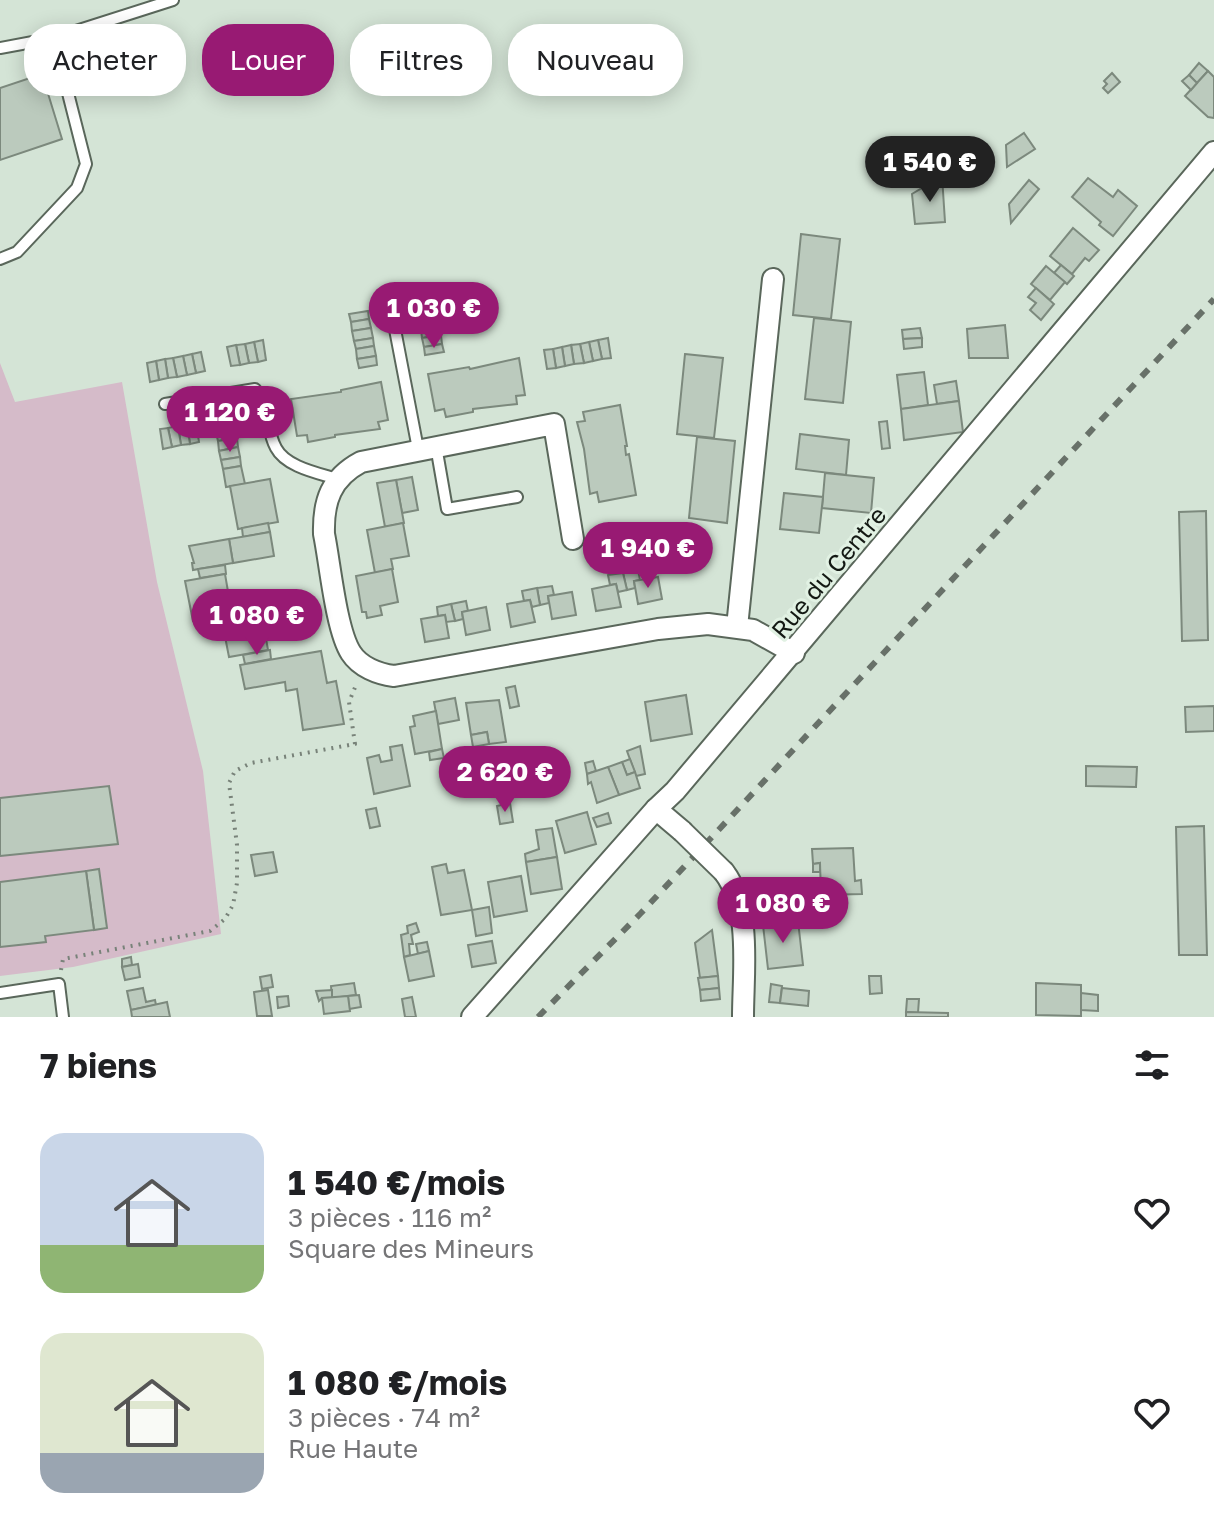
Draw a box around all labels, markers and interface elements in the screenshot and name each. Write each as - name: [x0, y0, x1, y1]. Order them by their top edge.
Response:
- chip: Acheter: [24, 24, 186, 96]
- chip: Louer: [202, 24, 334, 96]
- chip: Filtres: [350, 24, 492, 96]
- chip: Nouveau: [508, 24, 683, 96]
- pin: 1 540 €: [856, 136, 1004, 204]
- text: 1 540 €: [883, 146, 977, 177]
- pin: 1 030 €: [360, 282, 508, 350]
- text: 1 030 €: [387, 292, 481, 323]
- pin: 1 120 €: [156, 386, 304, 454]
- text: 1 120 €: [185, 396, 275, 427]
- street label: Rue du Centre: [765, 500, 891, 644]
- pin: 1 940 €: [574, 522, 722, 590]
- text: 1 940 €: [601, 532, 695, 563]
- pin: 1 080 €: [183, 589, 331, 657]
- text: 1 080 €: [209, 599, 305, 630]
- pin: 2 620 €: [431, 746, 579, 814]
- text: 2 620 €: [457, 756, 553, 787]
- pin: 1 080 €: [709, 877, 857, 945]
- text: 1 080 €: [735, 887, 831, 918]
- icon: filters: [1130, 1043, 1174, 1087]
- text: 7 biens: [40, 1045, 157, 1085]
- text: 1 540 €/mois: [288, 1162, 505, 1202]
- icon: home: [104, 1165, 200, 1261]
- icon: heart: [1130, 1191, 1174, 1235]
- text: 3 pièces · 116 m²: [288, 1202, 491, 1233]
- text: Square des Mineurs: [288, 1233, 534, 1264]
- text: 1 080 €/mois: [288, 1362, 507, 1402]
- icon: home: [104, 1365, 200, 1461]
- icon: heart: [1130, 1391, 1174, 1435]
- text: 3 pièces · 74 m²: [288, 1402, 480, 1433]
- text: Rue Haute: [288, 1433, 418, 1464]

